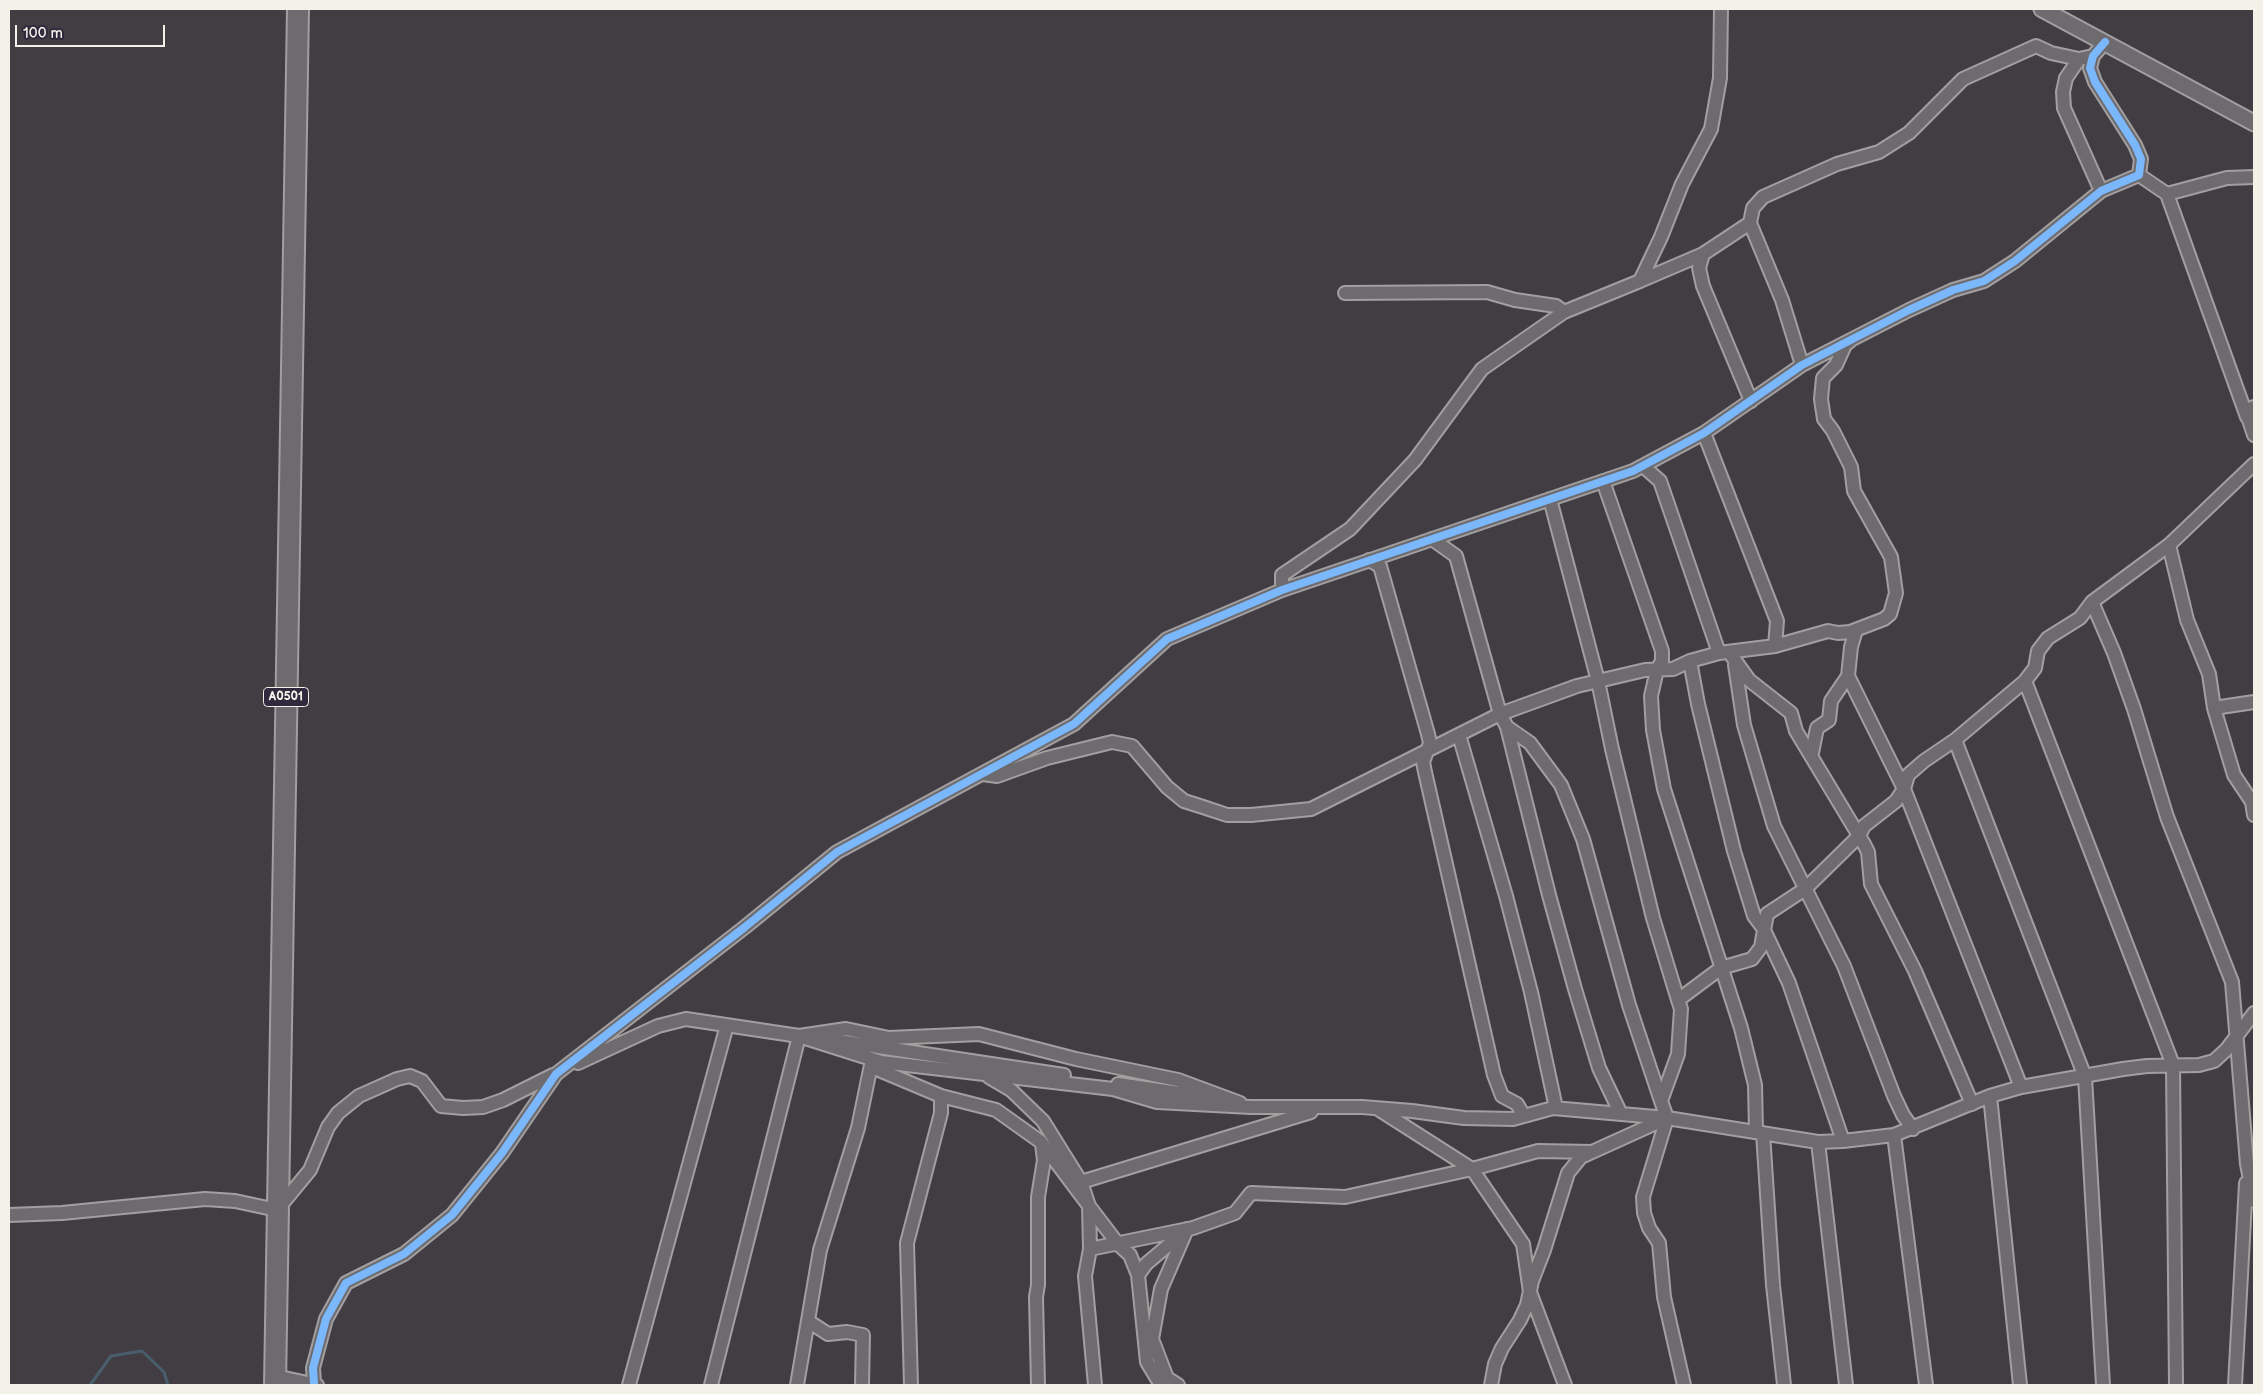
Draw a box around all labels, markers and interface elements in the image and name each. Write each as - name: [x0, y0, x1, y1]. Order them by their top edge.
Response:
- scale bar: [18, 15, 168, 47]
- text: 100 m: [23, 24, 63, 43]
- road number: A0501: [264, 688, 308, 706]

